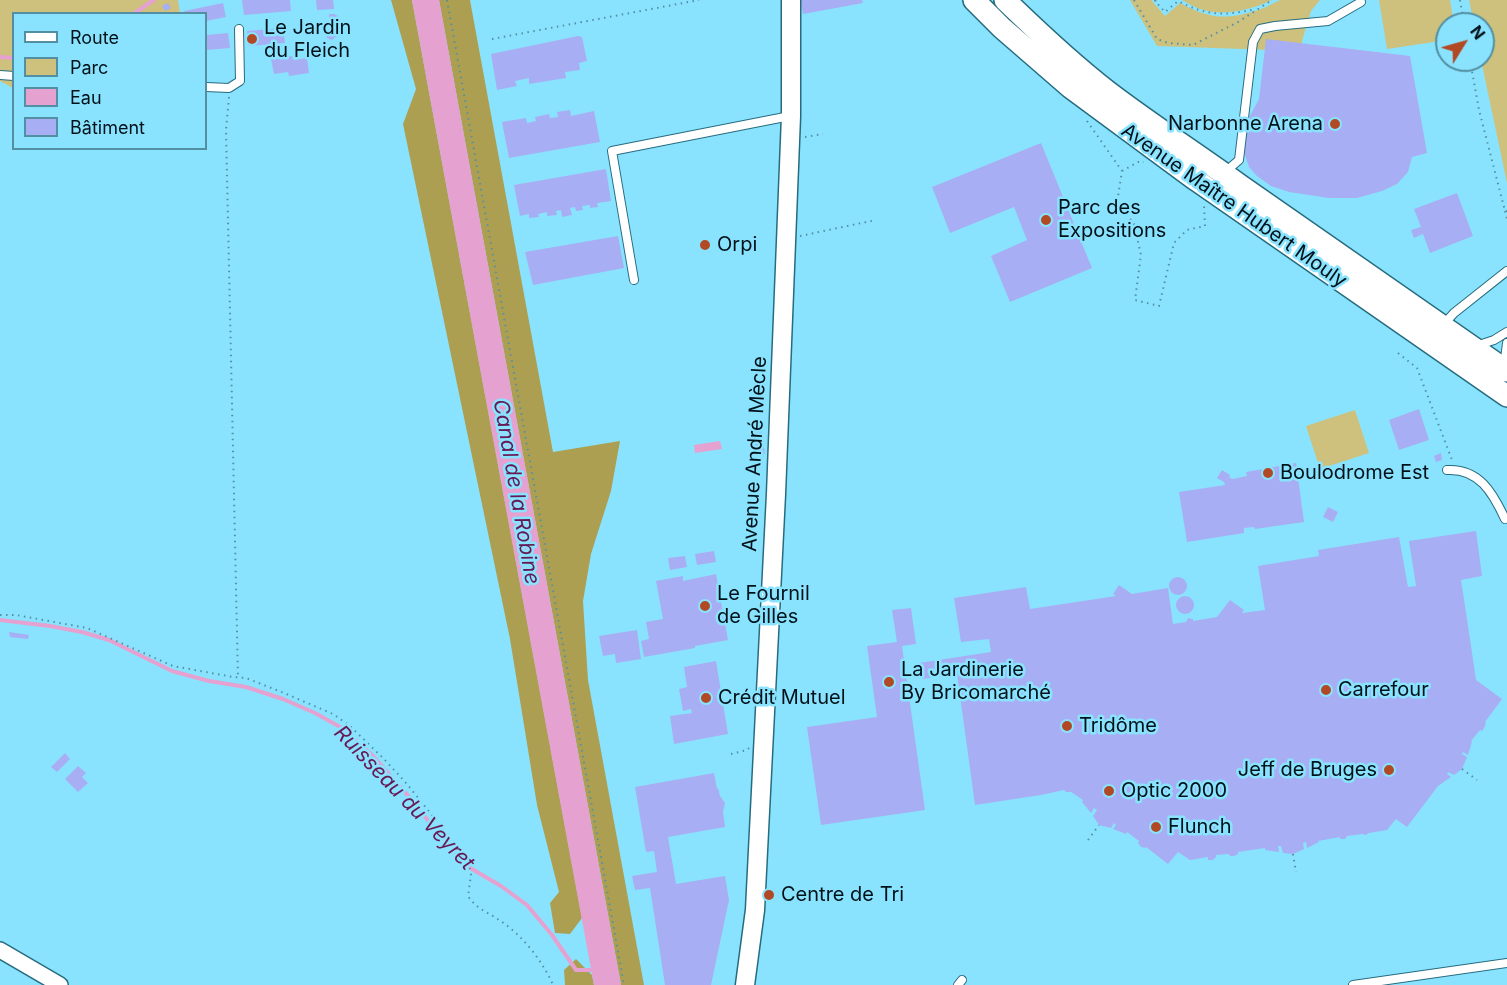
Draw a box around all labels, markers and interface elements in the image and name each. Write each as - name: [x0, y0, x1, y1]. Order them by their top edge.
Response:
- legend: [12, 12, 207, 150]
- north arrow: [1435, 12, 1495, 72]
- place label: Le Jardin du Fleich: [264, 16, 351, 63]
- text: N: [1466, 21, 1489, 43]
- text: Route: [70, 27, 119, 48]
- marker: Le Jardin du Fleich: [245, 32, 259, 46]
- text: Parc: [70, 57, 108, 78]
- text: Eau: [70, 87, 102, 108]
- place label: Narbonne Arena: [1168, 112, 1323, 136]
- text: Bâtiment: [70, 117, 145, 138]
- marker: Narbonne Arena: [1328, 117, 1342, 131]
- street label: Avenue Maître Hubert Mouly: [1117, 119, 1351, 293]
- place label: Parc des Expositions: [1058, 196, 1166, 243]
- marker: Parc des Expositions: [1039, 213, 1053, 227]
- place label: Orpi: [717, 233, 757, 257]
- marker: Orpi: [698, 238, 712, 252]
- street label: Avenue André Mècle: [738, 356, 772, 552]
- water label: Canal de la Robine: [487, 397, 545, 587]
- place label: Boulodrome Est: [1280, 461, 1429, 485]
- marker: Boulodrome Est: [1261, 466, 1275, 480]
- place label: Le Fournil de Gilles: [717, 582, 810, 629]
- marker: Le Fournil de Gilles: [698, 599, 712, 613]
- place label: La Jardinerie By Bricomarché: [901, 658, 1051, 705]
- marker: La Jardinerie By Bricomarché: [882, 675, 896, 689]
- place label: Carrefour: [1338, 678, 1429, 702]
- marker: Carrefour: [1319, 683, 1333, 697]
- place label: Crédit Mutuel: [718, 686, 845, 710]
- marker: Crédit Mutuel: [699, 691, 713, 705]
- place label: Tridôme: [1079, 714, 1157, 738]
- marker: Tridôme: [1060, 719, 1074, 733]
- water label: Ruisseau du Veyret: [329, 720, 479, 876]
- place label: Jeff de Bruges: [1238, 758, 1377, 782]
- marker: Jeff de Bruges: [1382, 763, 1396, 777]
- place label: Optic 2000: [1121, 779, 1227, 803]
- marker: Optic 2000: [1102, 784, 1116, 798]
- place label: Flunch: [1168, 815, 1232, 839]
- marker: Flunch: [1149, 820, 1163, 834]
- place label: Centre de Tri: [781, 883, 904, 907]
- marker: Centre de Tri: [762, 888, 776, 902]

